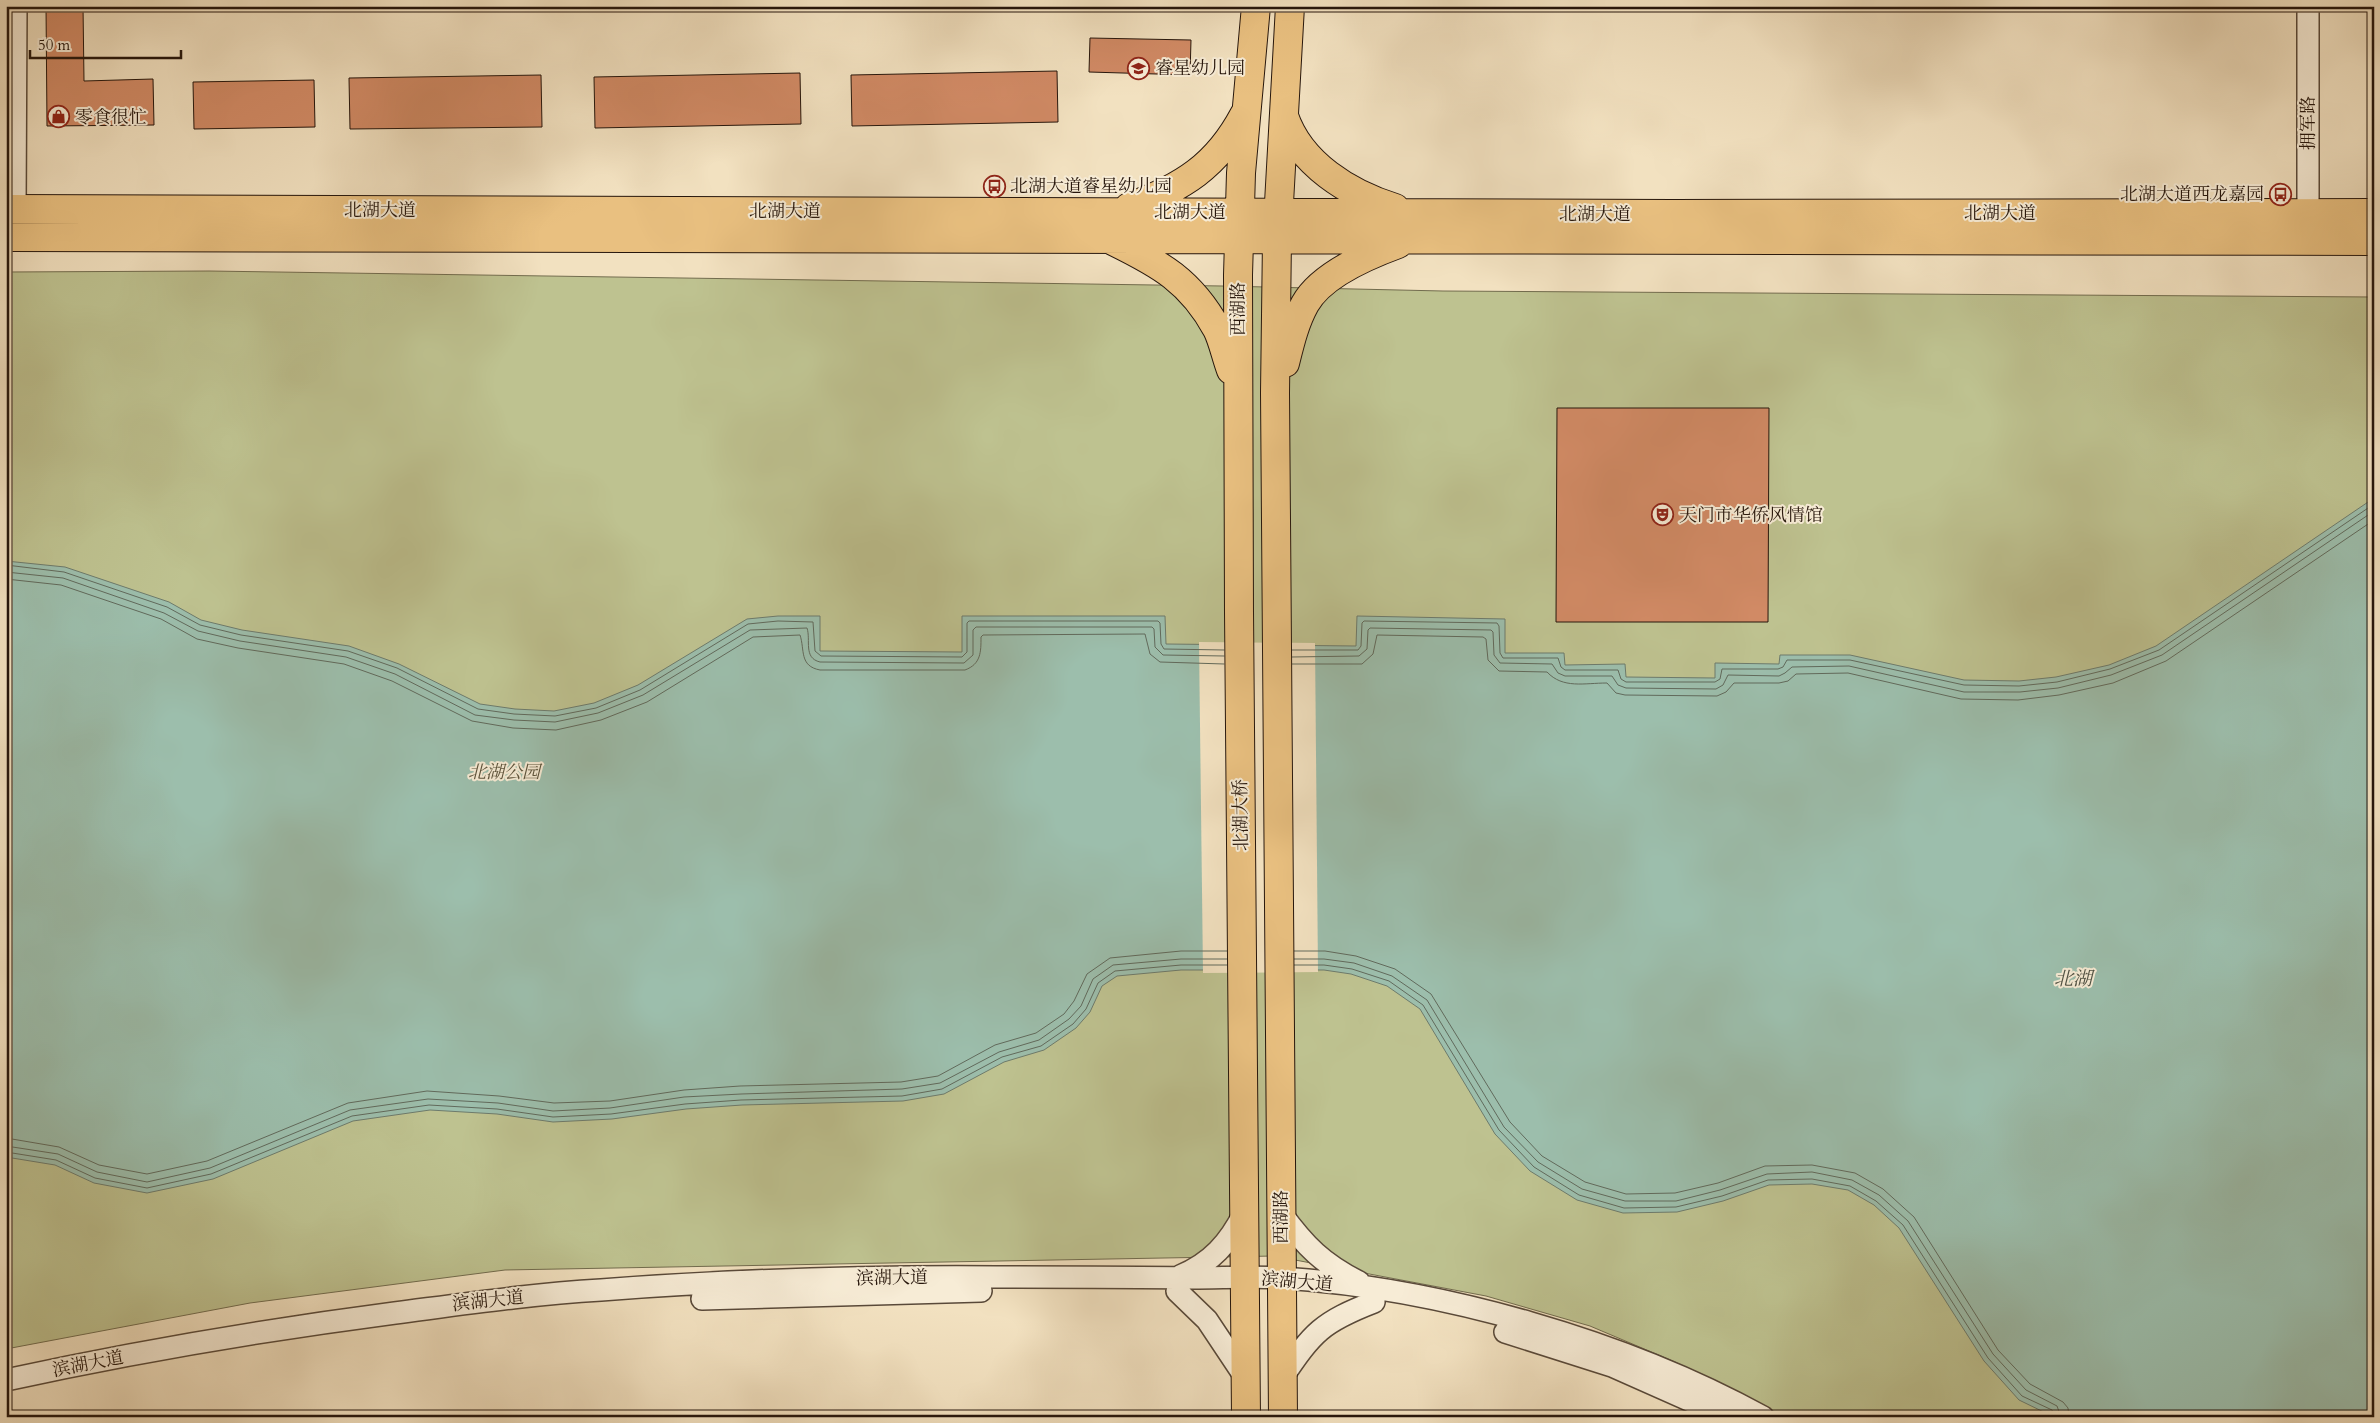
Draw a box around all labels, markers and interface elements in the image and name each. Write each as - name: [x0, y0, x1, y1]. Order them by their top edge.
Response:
- scale bar: [30, 28, 181, 60]
- text: 50 m: [38, 35, 70, 55]
- school or university icon: 睿星幼儿园: [1127, 56, 1151, 80]
- place label: 睿星幼儿园: [1155, 56, 1245, 81]
- street label: 拥军路: [2296, 96, 2321, 150]
- shop icon: 零食很忙: [47, 105, 71, 129]
- place label: 零食很忙: [75, 105, 147, 130]
- bus stop icon: 北湖大道睿星幼儿园: [982, 174, 1006, 198]
- place label: 北湖大道睿星幼儿园: [1010, 174, 1172, 199]
- place label: 北湖大道西龙嘉园: [2120, 182, 2264, 207]
- bus stop icon: 北湖大道西龙嘉园: [2268, 182, 2292, 206]
- street label: 北湖大道: [344, 198, 416, 223]
- street label: 北湖大道: [749, 199, 821, 224]
- street label: 北湖大道: [1154, 200, 1226, 225]
- street label: 北湖大道: [1964, 201, 2036, 226]
- street label: 北湖大道: [1559, 202, 1631, 227]
- street label: 西湖路: [1226, 282, 1251, 336]
- theatre icon: 天门市华侨风情馆: [1651, 503, 1675, 527]
- place label: 天门市华侨风情馆: [1679, 503, 1823, 528]
- park label: 北湖公园: [468, 760, 543, 785]
- street label: 北湖大桥: [1228, 779, 1254, 851]
- water label: 北湖: [2054, 966, 2095, 992]
- street label: 西湖路: [1269, 1190, 1294, 1244]
- street label: 滨湖大道: [856, 1265, 928, 1291]
- street label: 滨湖大道: [1260, 1266, 1334, 1298]
- street label: 滨湖大道: [451, 1285, 525, 1317]
- street label: 滨湖大道: [50, 1345, 126, 1383]

